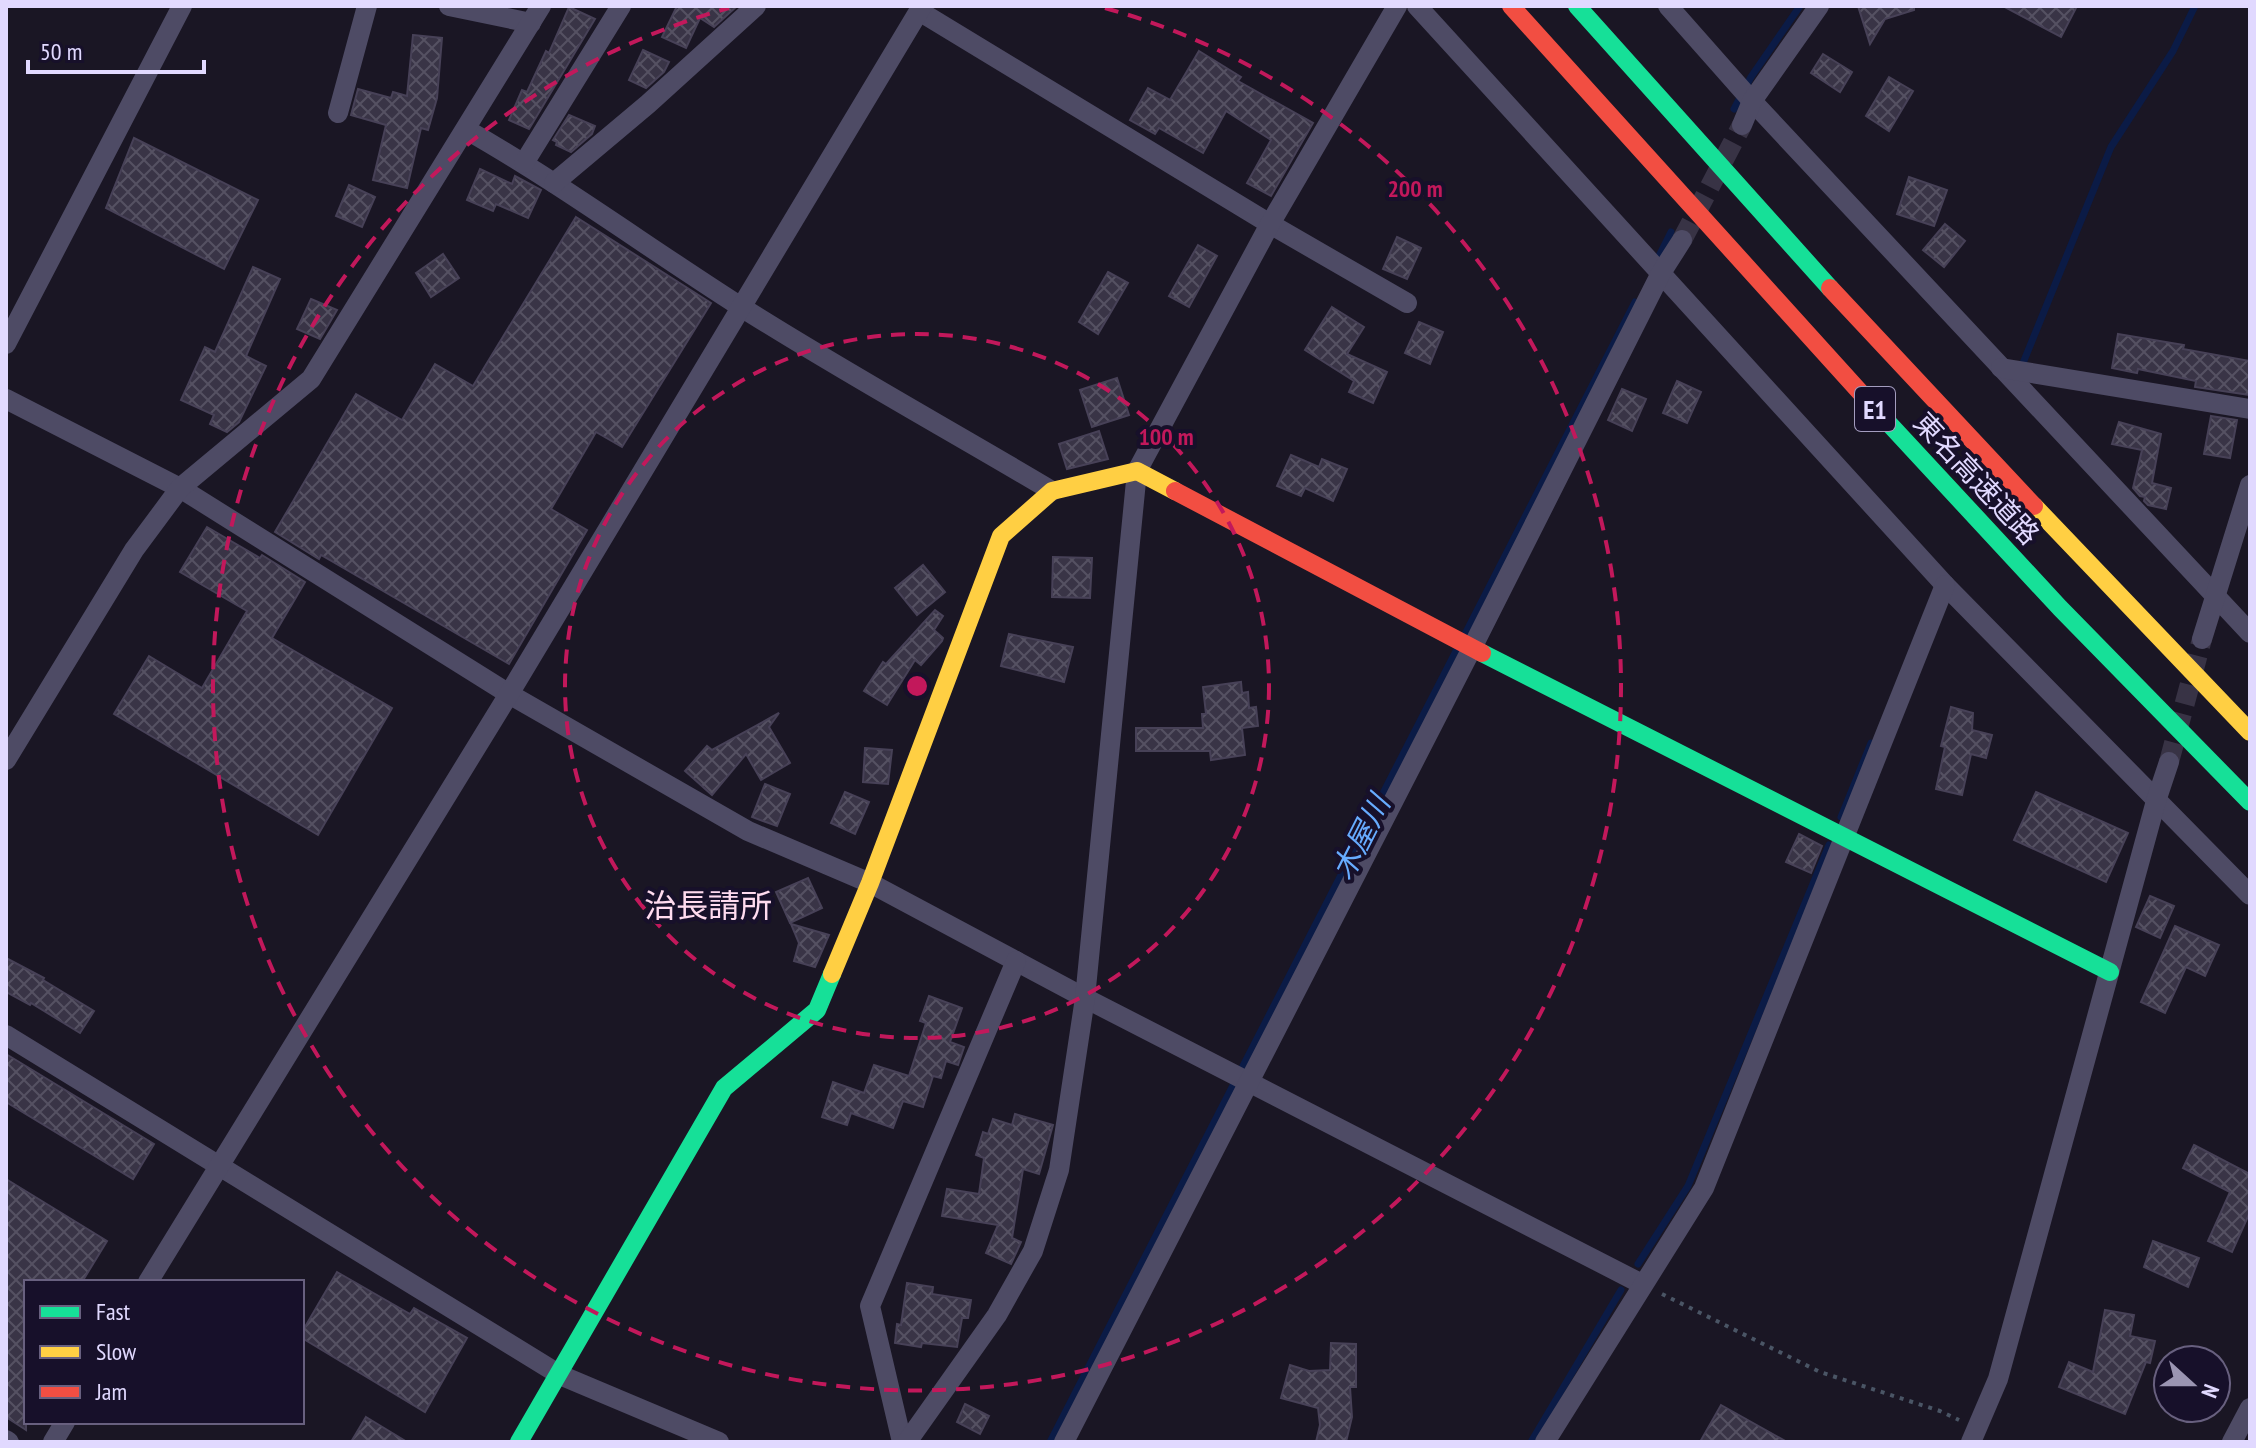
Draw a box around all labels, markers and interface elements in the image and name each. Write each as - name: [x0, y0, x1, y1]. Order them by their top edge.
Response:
- scale bar: [28, 24, 204, 74]
- text: 50 m: [40, 36, 82, 67]
- text: 200 m: [1387, 173, 1443, 204]
- road number: E1: [1855, 387, 1895, 431]
- street label: 東名高速道路: [1906, 404, 2048, 552]
- text: 100 m: [1138, 421, 1194, 452]
- centre of rings: [903, 672, 931, 700]
- water label: 木屋川: [1322, 785, 1399, 886]
- district label: 治長請所: [644, 884, 772, 926]
- legend: [24, 1280, 304, 1424]
- text: Fast: [96, 1296, 131, 1327]
- text: Slow: [96, 1336, 137, 1367]
- north arrow: [2152, 1344, 2232, 1424]
- text: Jam: [95, 1376, 127, 1407]
- text: N: [2195, 1381, 2226, 1402]

